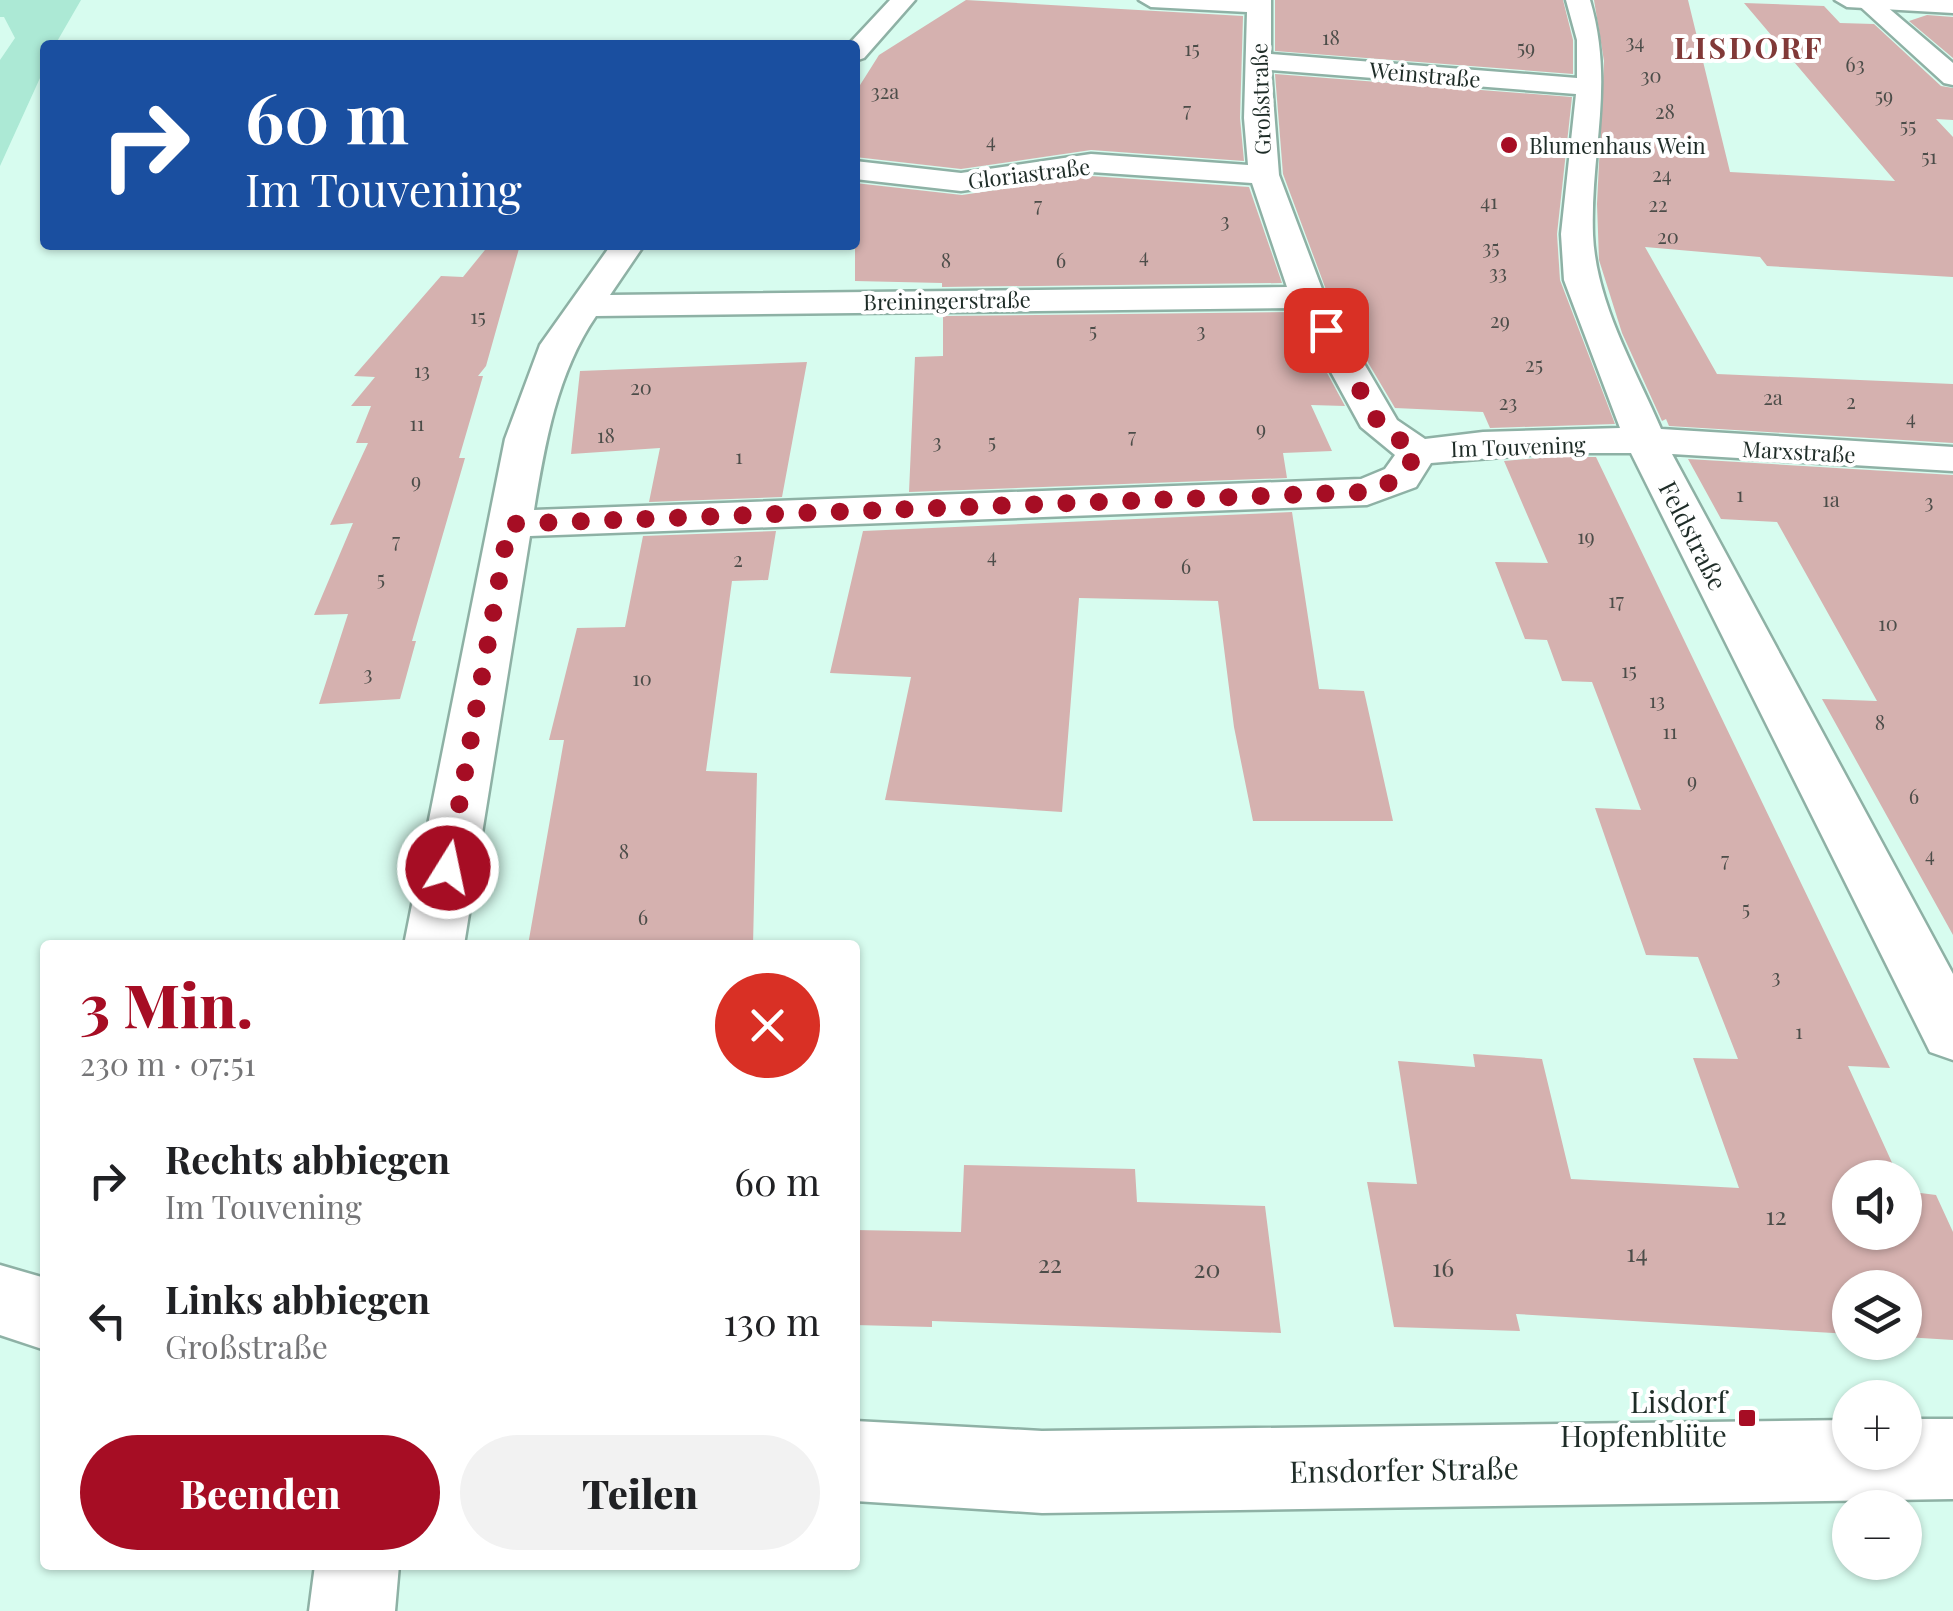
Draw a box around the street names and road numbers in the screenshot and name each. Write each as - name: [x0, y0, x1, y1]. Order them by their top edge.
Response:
- street label: Großstraße: [1243, 42, 1277, 156]
- street label: Weinstraße: [1367, 54, 1482, 94]
- street label: Gloriastraße: [966, 151, 1092, 195]
- street label: Breiningerstraße: [863, 284, 1031, 316]
- street label: Im Touvening: [1450, 429, 1587, 463]
- street label: Marxstraße: [1742, 433, 1856, 469]
- street label: Feldstraße: [1652, 475, 1736, 595]
- street label: Ensdorfer Straße: [1289, 1447, 1519, 1491]

